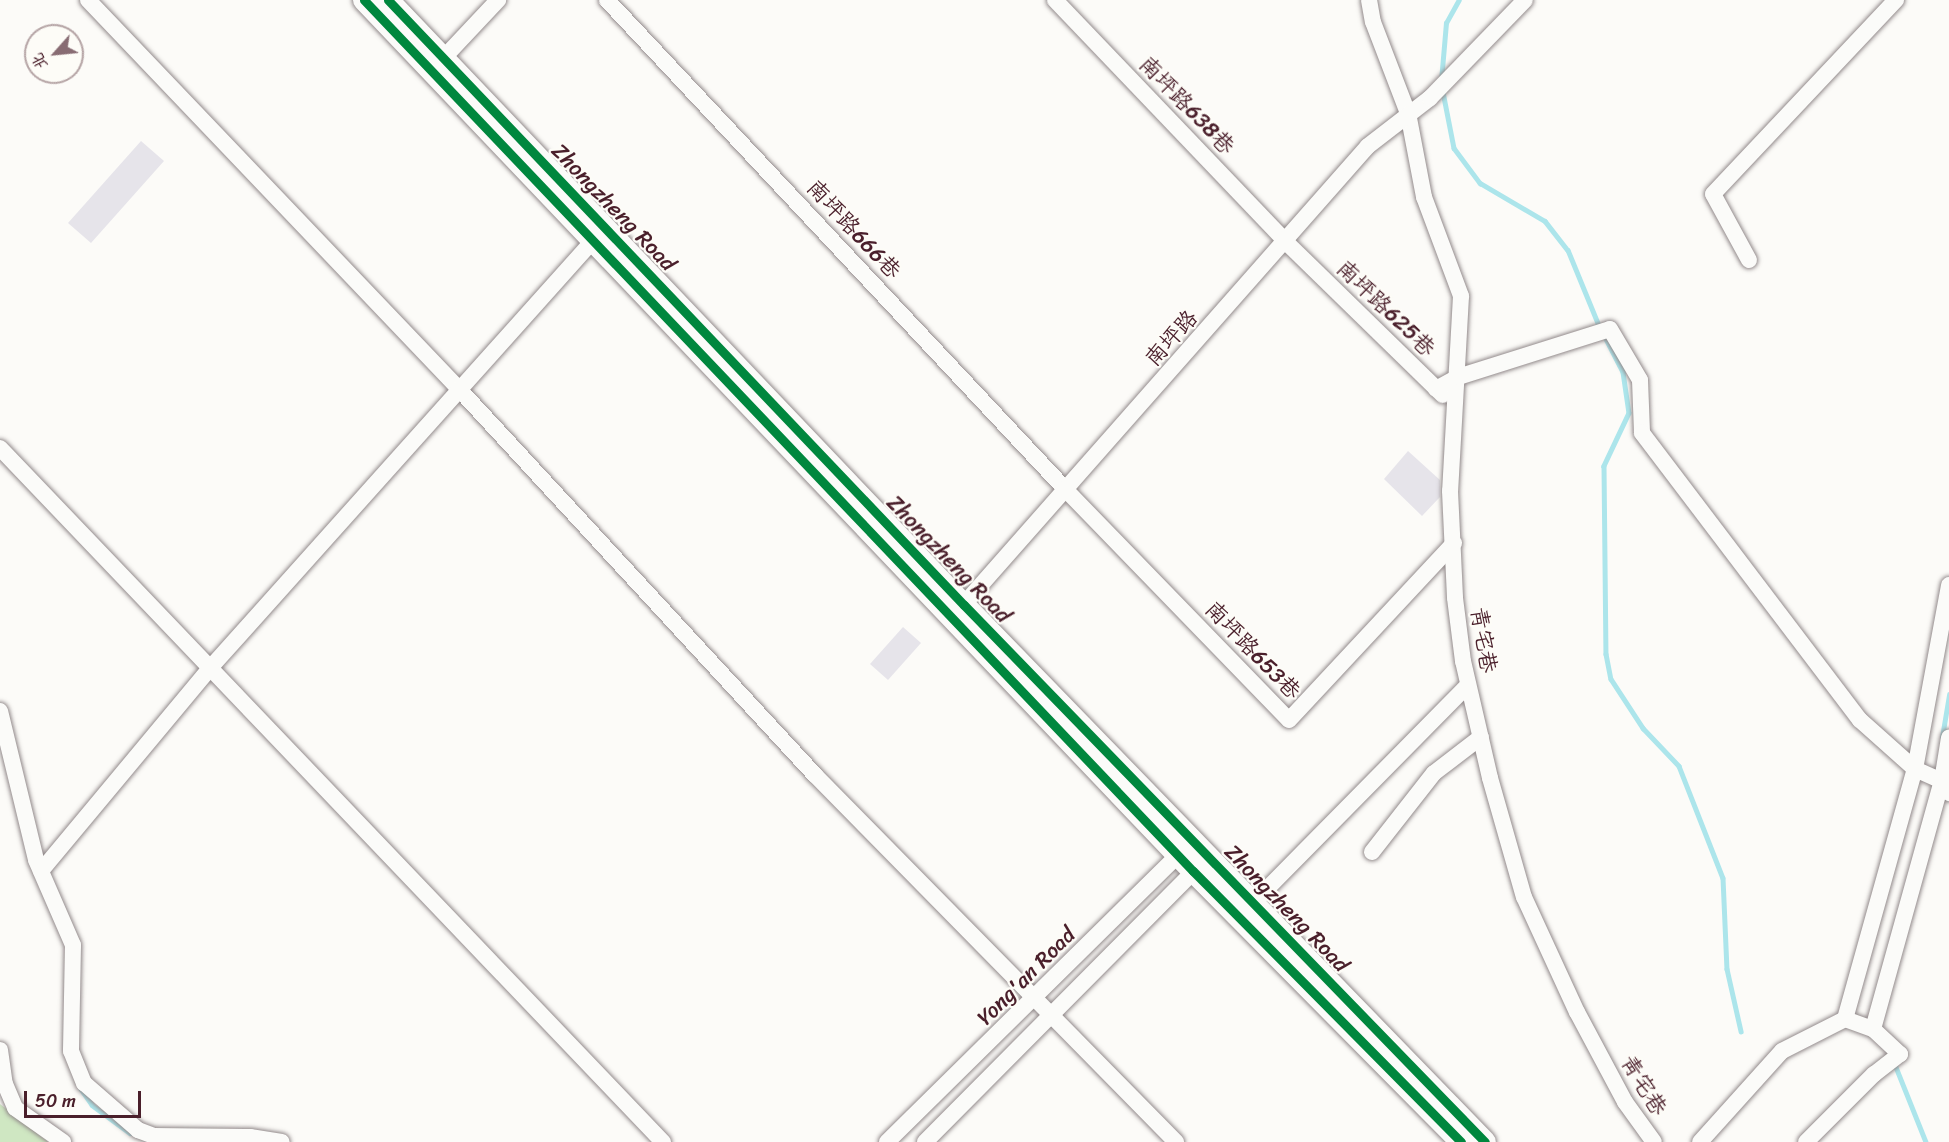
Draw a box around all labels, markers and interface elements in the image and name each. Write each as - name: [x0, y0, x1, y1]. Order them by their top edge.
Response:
- north arrow: [24, 24, 84, 84]
- text: 北: [23, 48, 56, 75]
- street label: 南坪路638巷: [1134, 51, 1240, 159]
- street label: Zhongzheng Road: [546, 137, 682, 277]
- street label: 南坪路666巷: [802, 174, 906, 284]
- street label: 南坪路625巷: [1331, 255, 1441, 361]
- street label: 南坪路: [1139, 305, 1203, 371]
- street label: Zhongzheng Road: [881, 489, 1017, 629]
- street label: 南坪路653巷: [1200, 596, 1306, 704]
- street label: 青宅巷: [1466, 605, 1502, 675]
- street label: Zhongzheng Road: [1219, 838, 1355, 978]
- street label: Yong'an Road: [971, 921, 1081, 1031]
- street label: 青宅巷: [1615, 1050, 1673, 1120]
- scale bar: [27, 1079, 144, 1117]
- text: 50 m: [35, 1085, 76, 1117]

